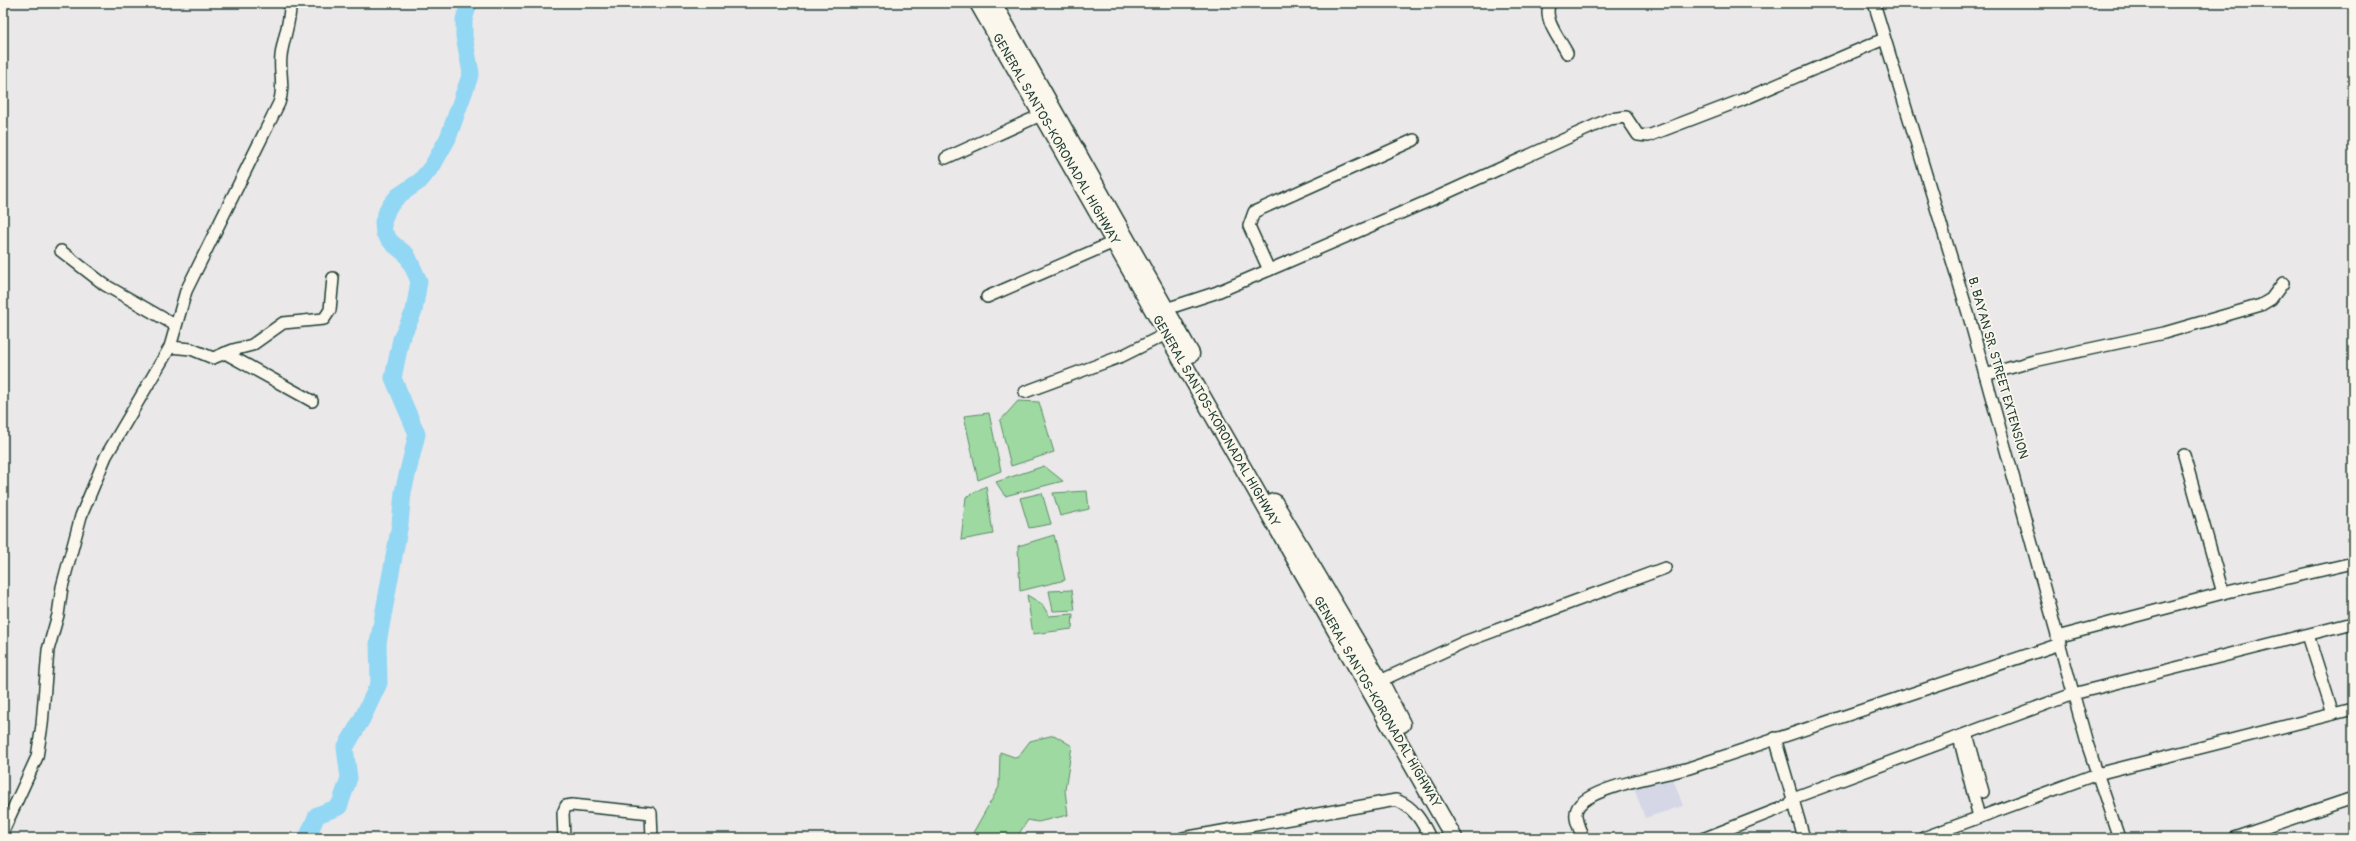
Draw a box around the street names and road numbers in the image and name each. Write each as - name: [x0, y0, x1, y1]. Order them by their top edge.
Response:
- street label: GENERAL SANTOS-KORONADAL HIGHWAY: [989, 30, 1123, 248]
- street label: B. BAYAN SR. STREET EXTENSION: [1964, 275, 2032, 461]
- street label: GENERAL SANTOS-KORONADAL HIGHWAY: [1149, 312, 1283, 530]
- street label: GENERAL SANTOS-KORONADAL HIGHWAY: [1310, 593, 1444, 811]

